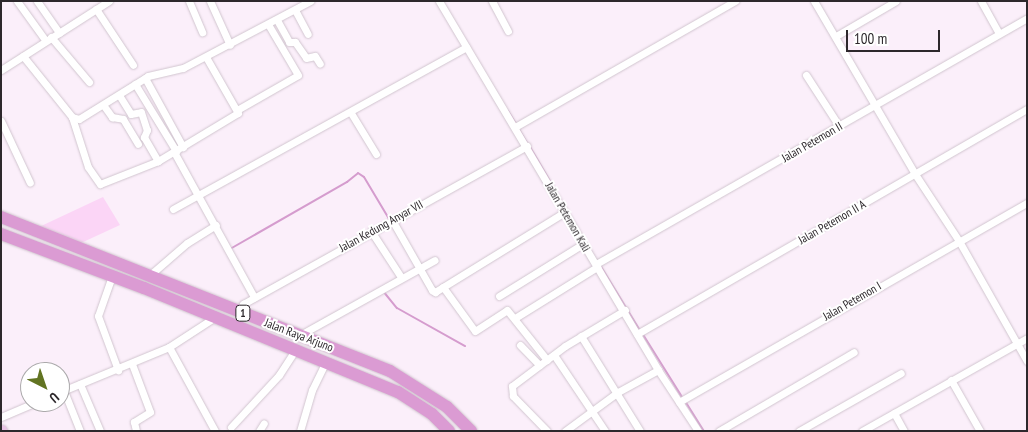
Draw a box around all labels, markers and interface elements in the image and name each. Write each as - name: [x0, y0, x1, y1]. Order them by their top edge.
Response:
- scale bar: [848, 20, 942, 52]
- text: 100 m: [854, 29, 887, 48]
- street label: Jalan Petemon II: [779, 119, 845, 165]
- street label: Jalan Petemon Kali: [542, 180, 594, 254]
- street label: Jalan Kedung Anyar VII: [336, 197, 426, 255]
- street label: Jalan Petemon II A: [796, 197, 868, 247]
- street label: Jalan Petemon I: [820, 279, 884, 323]
- road number: 1: [234, 304, 252, 322]
- street label: Jalan Raya Arjuno: [262, 315, 336, 355]
- north arrow: [20, 362, 70, 412]
- text: U: [46, 388, 63, 407]

